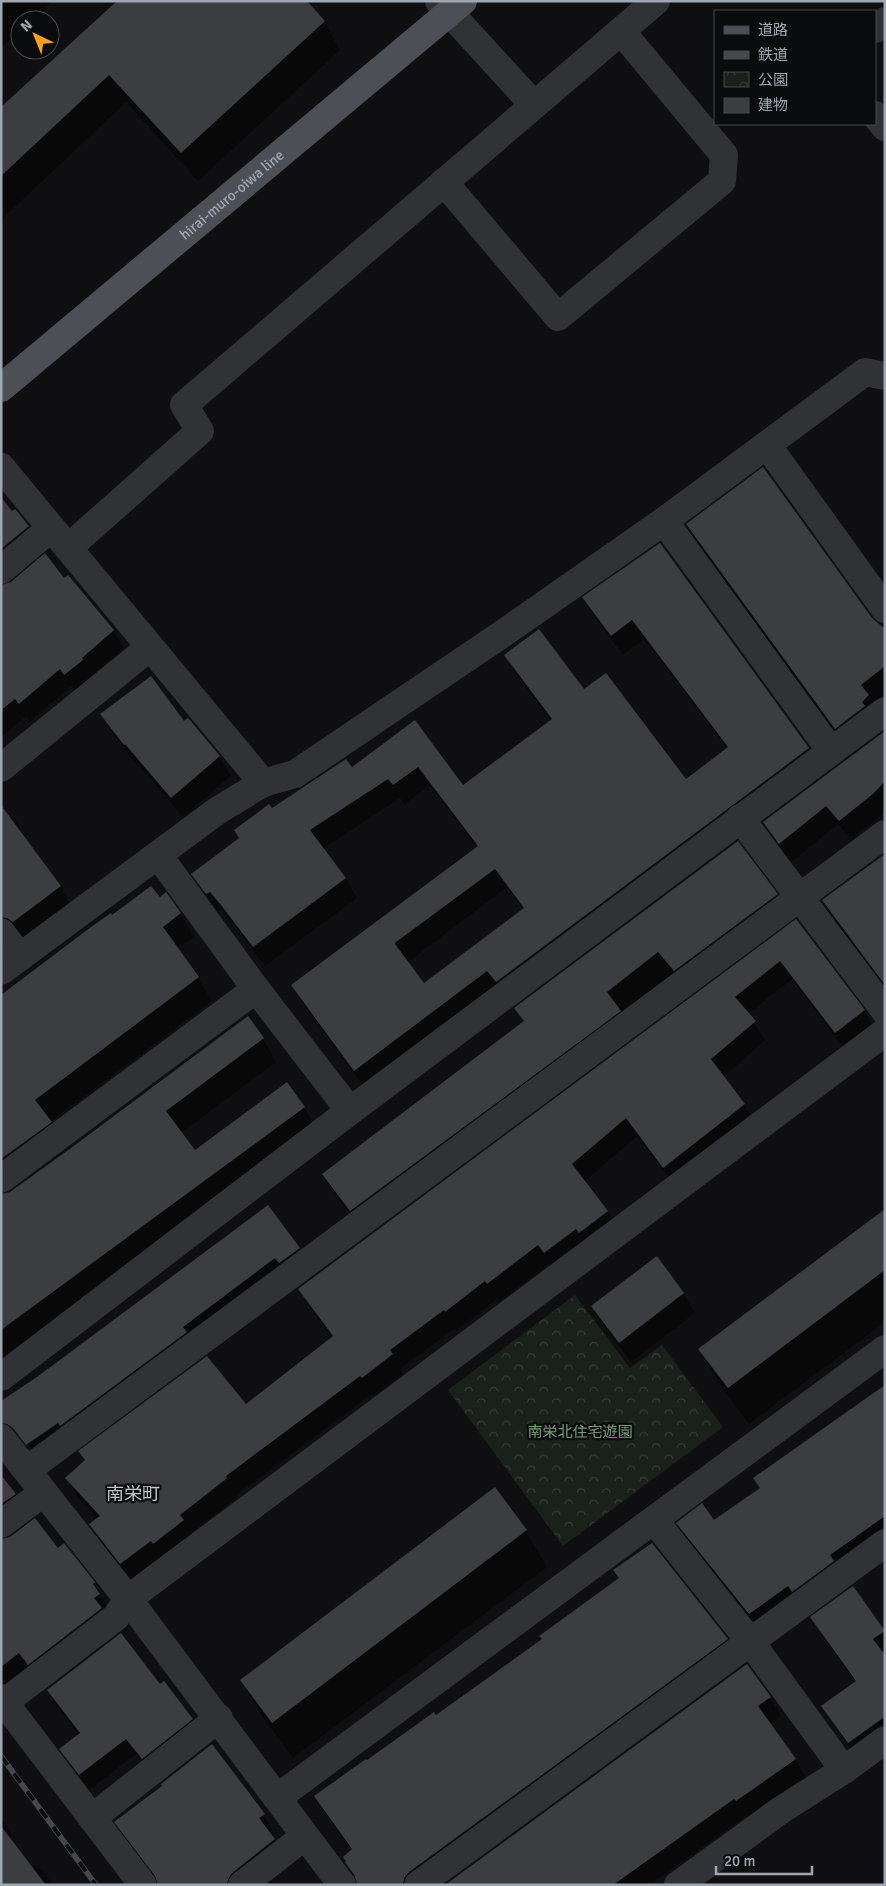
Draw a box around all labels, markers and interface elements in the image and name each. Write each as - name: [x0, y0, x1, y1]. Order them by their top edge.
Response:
- north arrow: [10, 10, 60, 60]
- legend: [714, 10, 876, 125]
- text: N: [17, 16, 36, 35]
- text: 道路: [758, 21, 788, 39]
- text: 鉄道: [758, 46, 788, 64]
- text: 公園: [758, 71, 788, 89]
- text: 建物: [758, 96, 788, 114]
- street label: hirai-muro-oiwa line: [176, 146, 288, 244]
- park label: 南栄北住宅遊園: [527, 1423, 633, 1441]
- district label: 南栄町: [106, 1483, 160, 1505]
- scale bar: [716, 1844, 812, 1876]
- text: 20 m: [724, 1852, 755, 1870]

